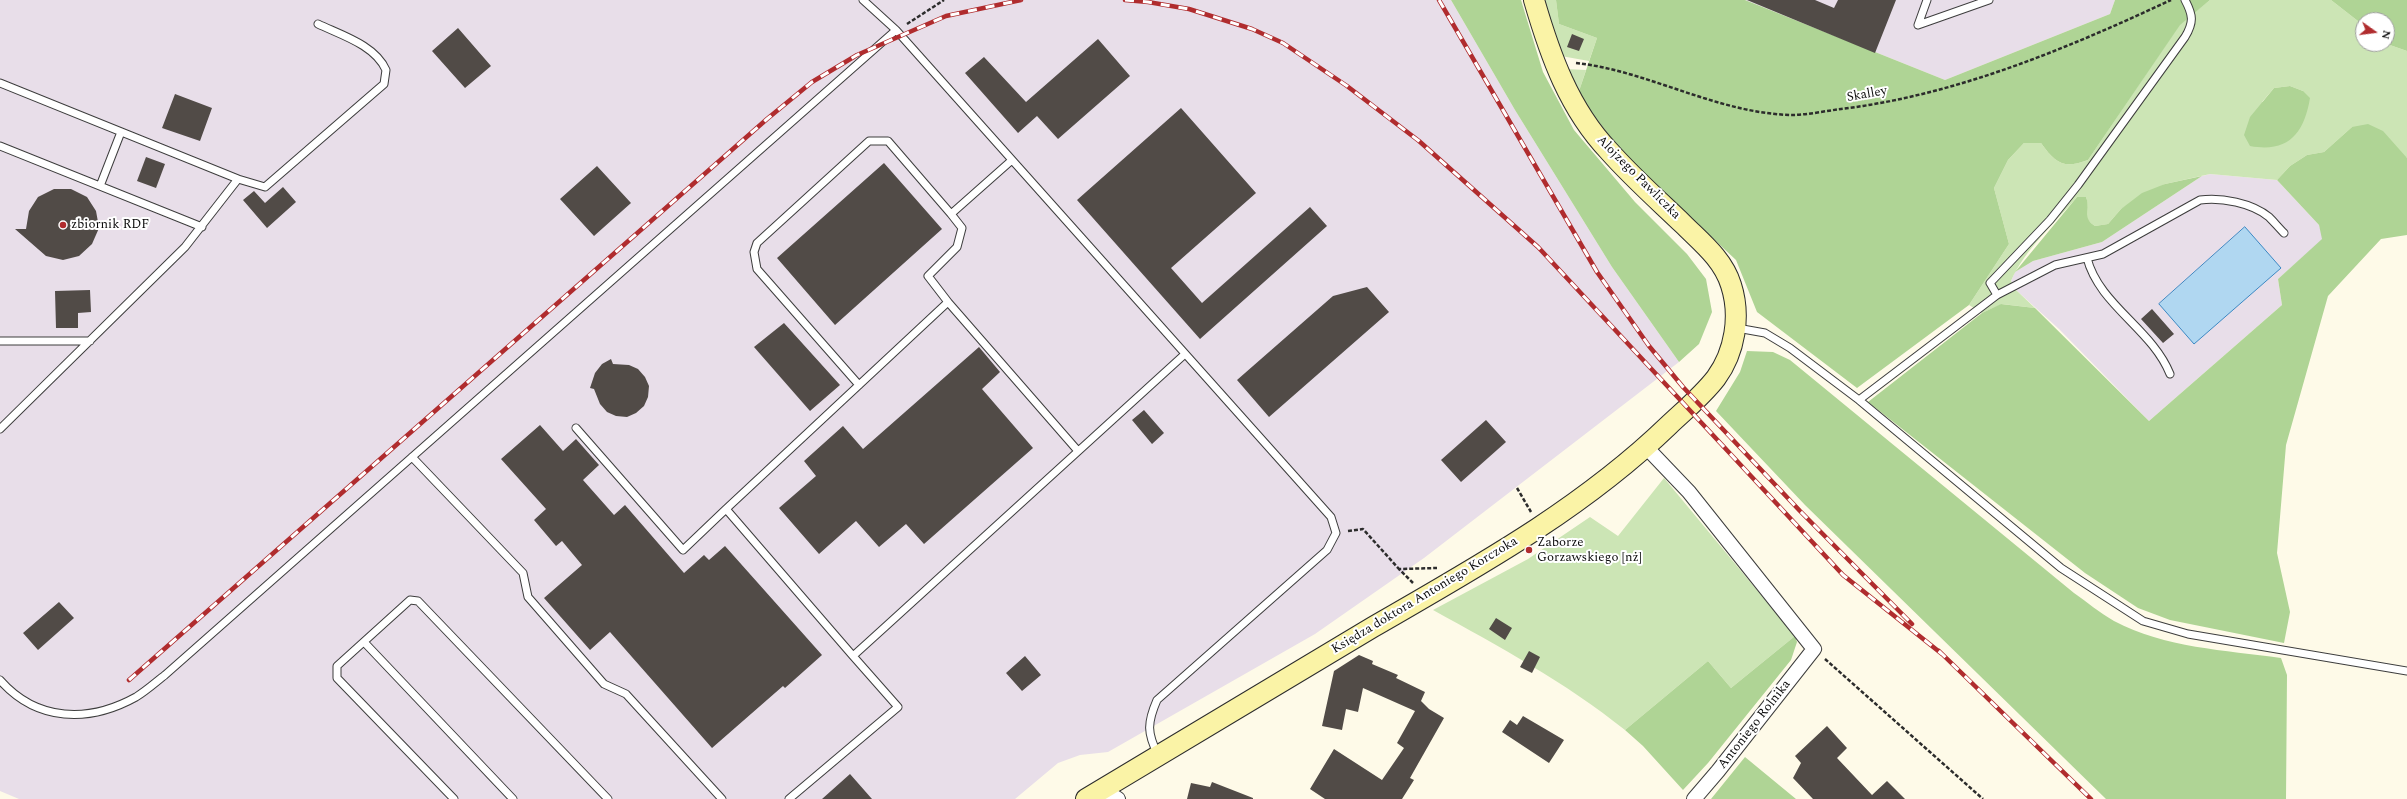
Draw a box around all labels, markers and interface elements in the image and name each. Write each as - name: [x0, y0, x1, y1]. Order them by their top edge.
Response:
- north arrow: [2355, 12, 2395, 52]
- text: N: [2377, 28, 2395, 41]
- street label: Skalley: [1846, 84, 1888, 106]
- street label: Alojzego Pawliczka: [1593, 133, 1683, 223]
- place label: zbiornik RDF: [71, 217, 149, 233]
- marker: zbiornik RDF: [58, 220, 68, 230]
- street label: Księdza doktora Antoniego Korczoka: [1329, 534, 1521, 658]
- place label: Zaborze Gorzawskiego [nż]: [1537, 535, 1642, 566]
- marker: Zaborze Gorzawskiego [nż]: [1524, 545, 1534, 555]
- street label: Antoniego Rolnika: [1715, 677, 1795, 773]

